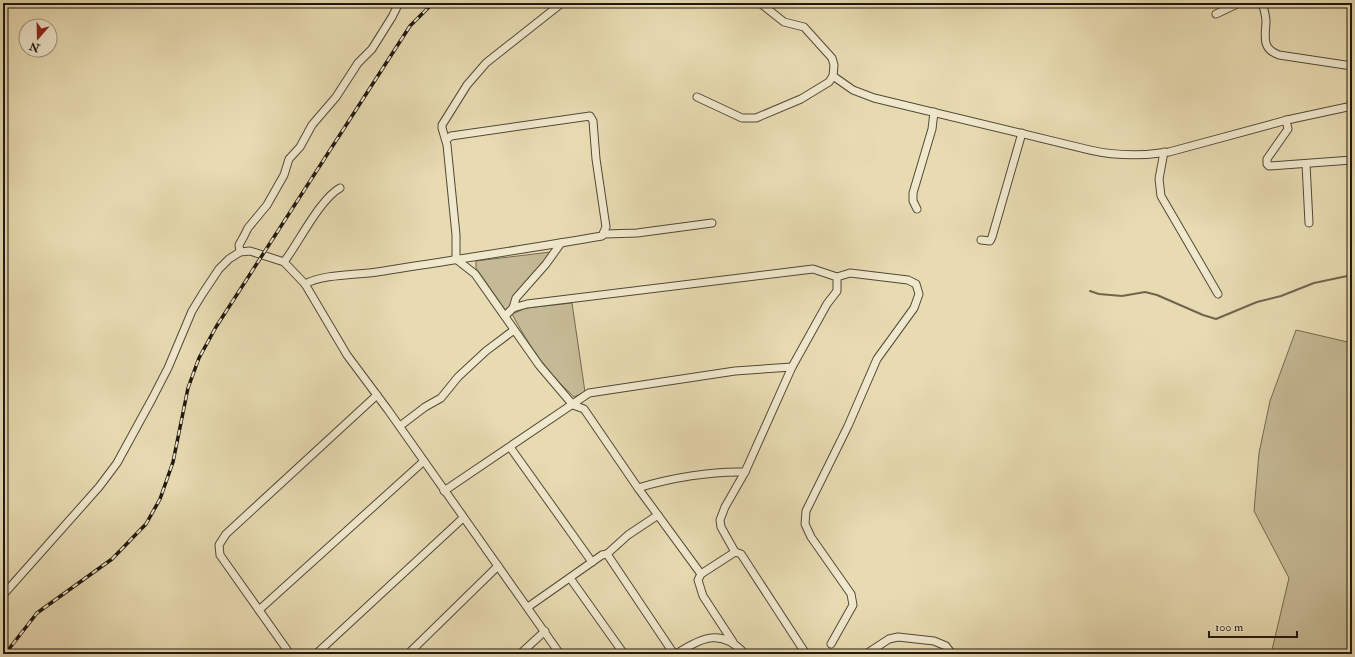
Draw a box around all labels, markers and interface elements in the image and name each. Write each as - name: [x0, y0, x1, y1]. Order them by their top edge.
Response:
- north arrow: [18, 18, 58, 58]
- text: N: [27, 39, 43, 55]
- scale bar: [1209, 613, 1297, 639]
- text: 100 m: [1215, 620, 1244, 635]

